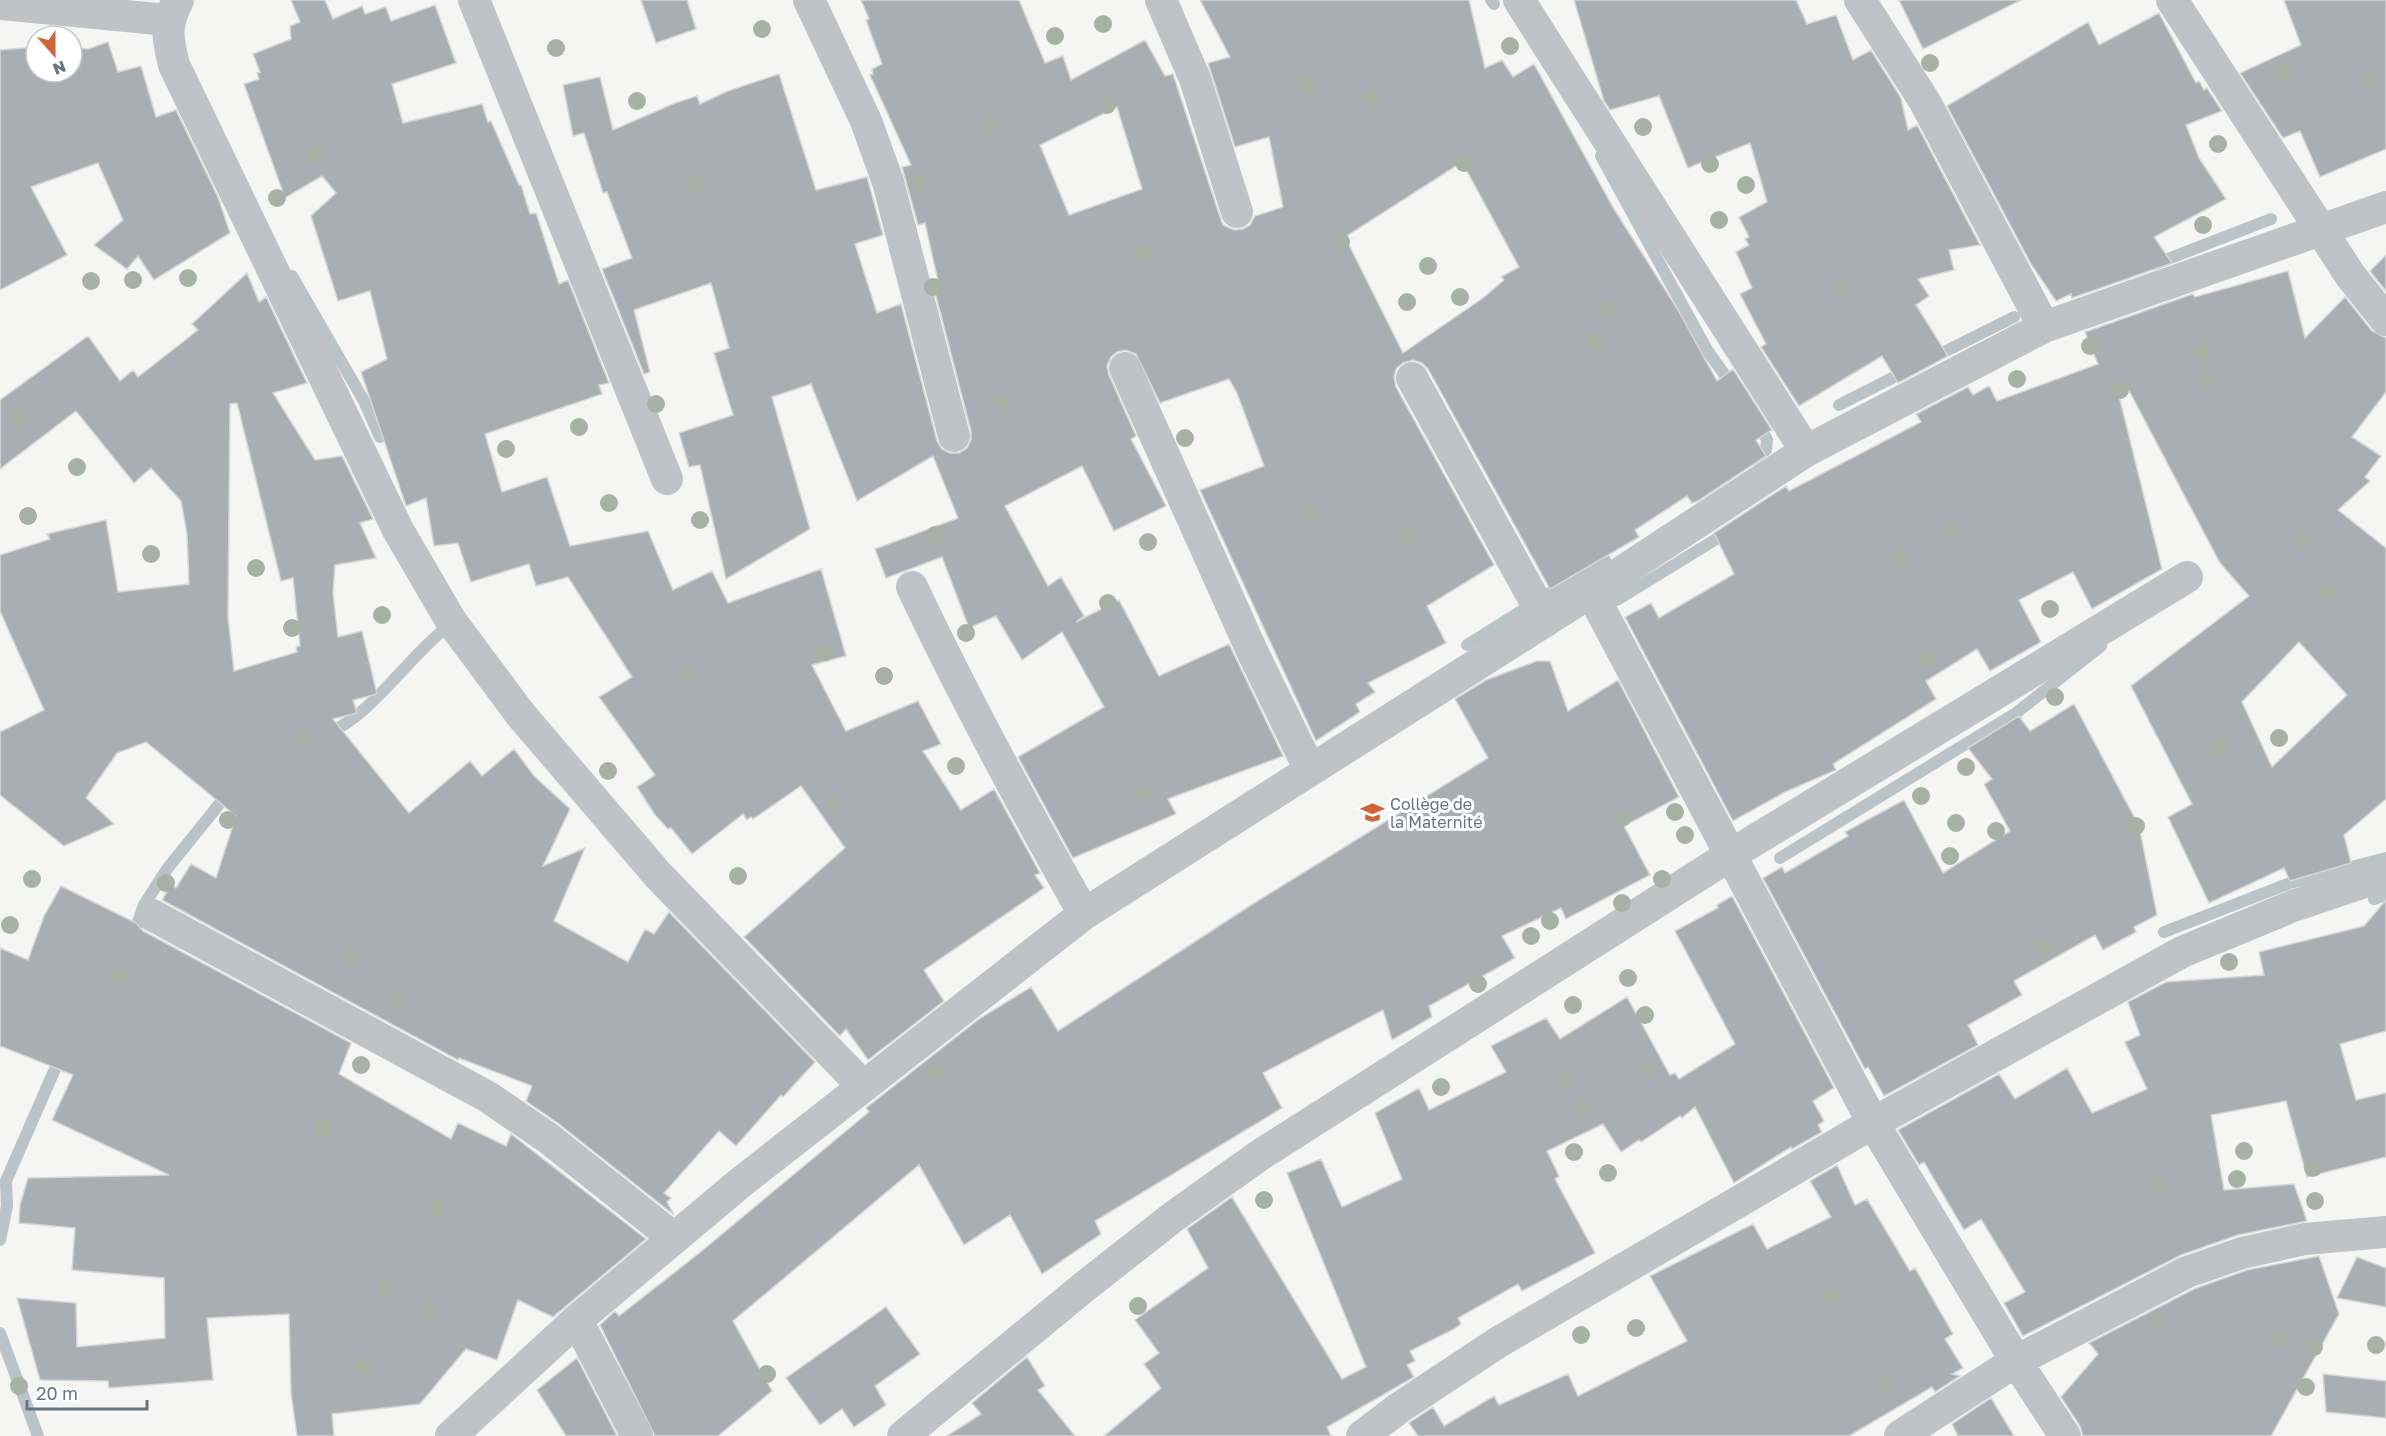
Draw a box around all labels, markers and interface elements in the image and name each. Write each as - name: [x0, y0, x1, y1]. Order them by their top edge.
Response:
- north arrow: [24, 24, 84, 84]
- text: N: [50, 56, 69, 80]
- place label: Collège de la Maternité: [1390, 794, 1483, 832]
- school or university icon: Collège de la Maternité: [1359, 800, 1385, 826]
- scale bar: [27, 1373, 147, 1411]
- text: 20 m: [36, 1382, 78, 1404]

